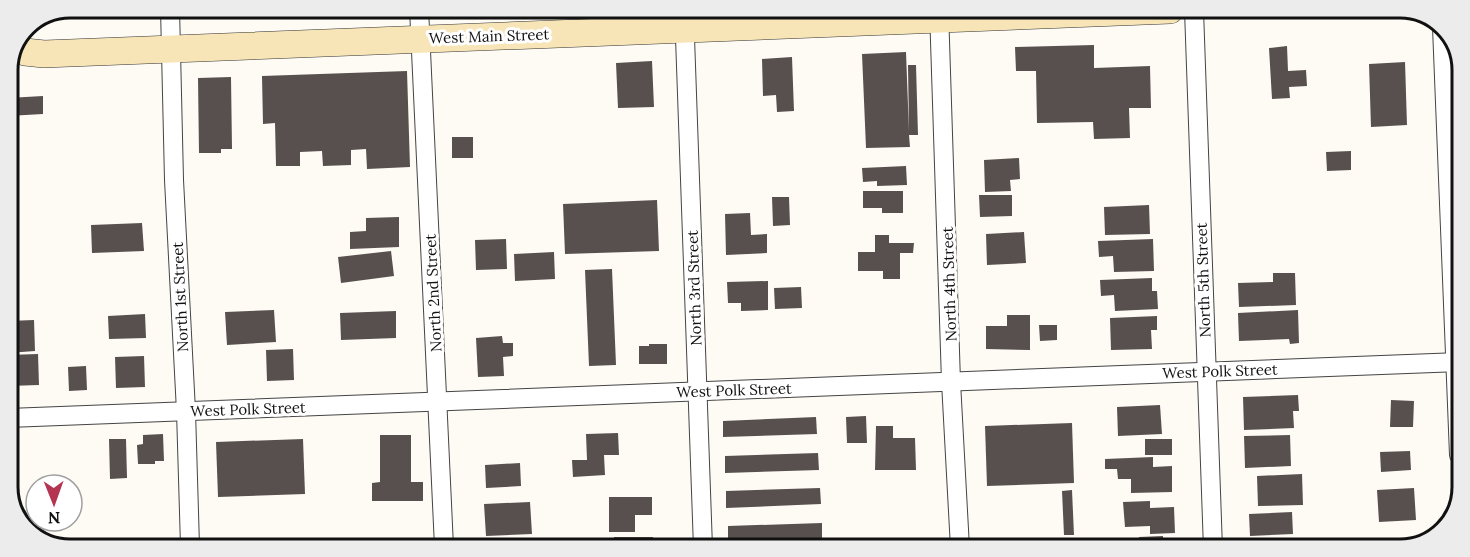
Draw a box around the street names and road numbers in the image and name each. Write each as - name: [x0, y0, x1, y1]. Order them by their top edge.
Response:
- street label: West Main Street: [428, 24, 550, 48]
- street label: North 5th Street: [1191, 222, 1214, 338]
- street label: North 4th Street: [937, 226, 960, 342]
- street label: North 3rd Street: [682, 230, 706, 346]
- street label: North 2nd Street: [420, 233, 446, 352]
- street label: North 1st Street: [168, 241, 192, 352]
- street label: West Polk Street: [1162, 359, 1278, 383]
- street label: West Polk Street: [676, 378, 792, 402]
- street label: West Polk Street: [190, 397, 306, 421]

